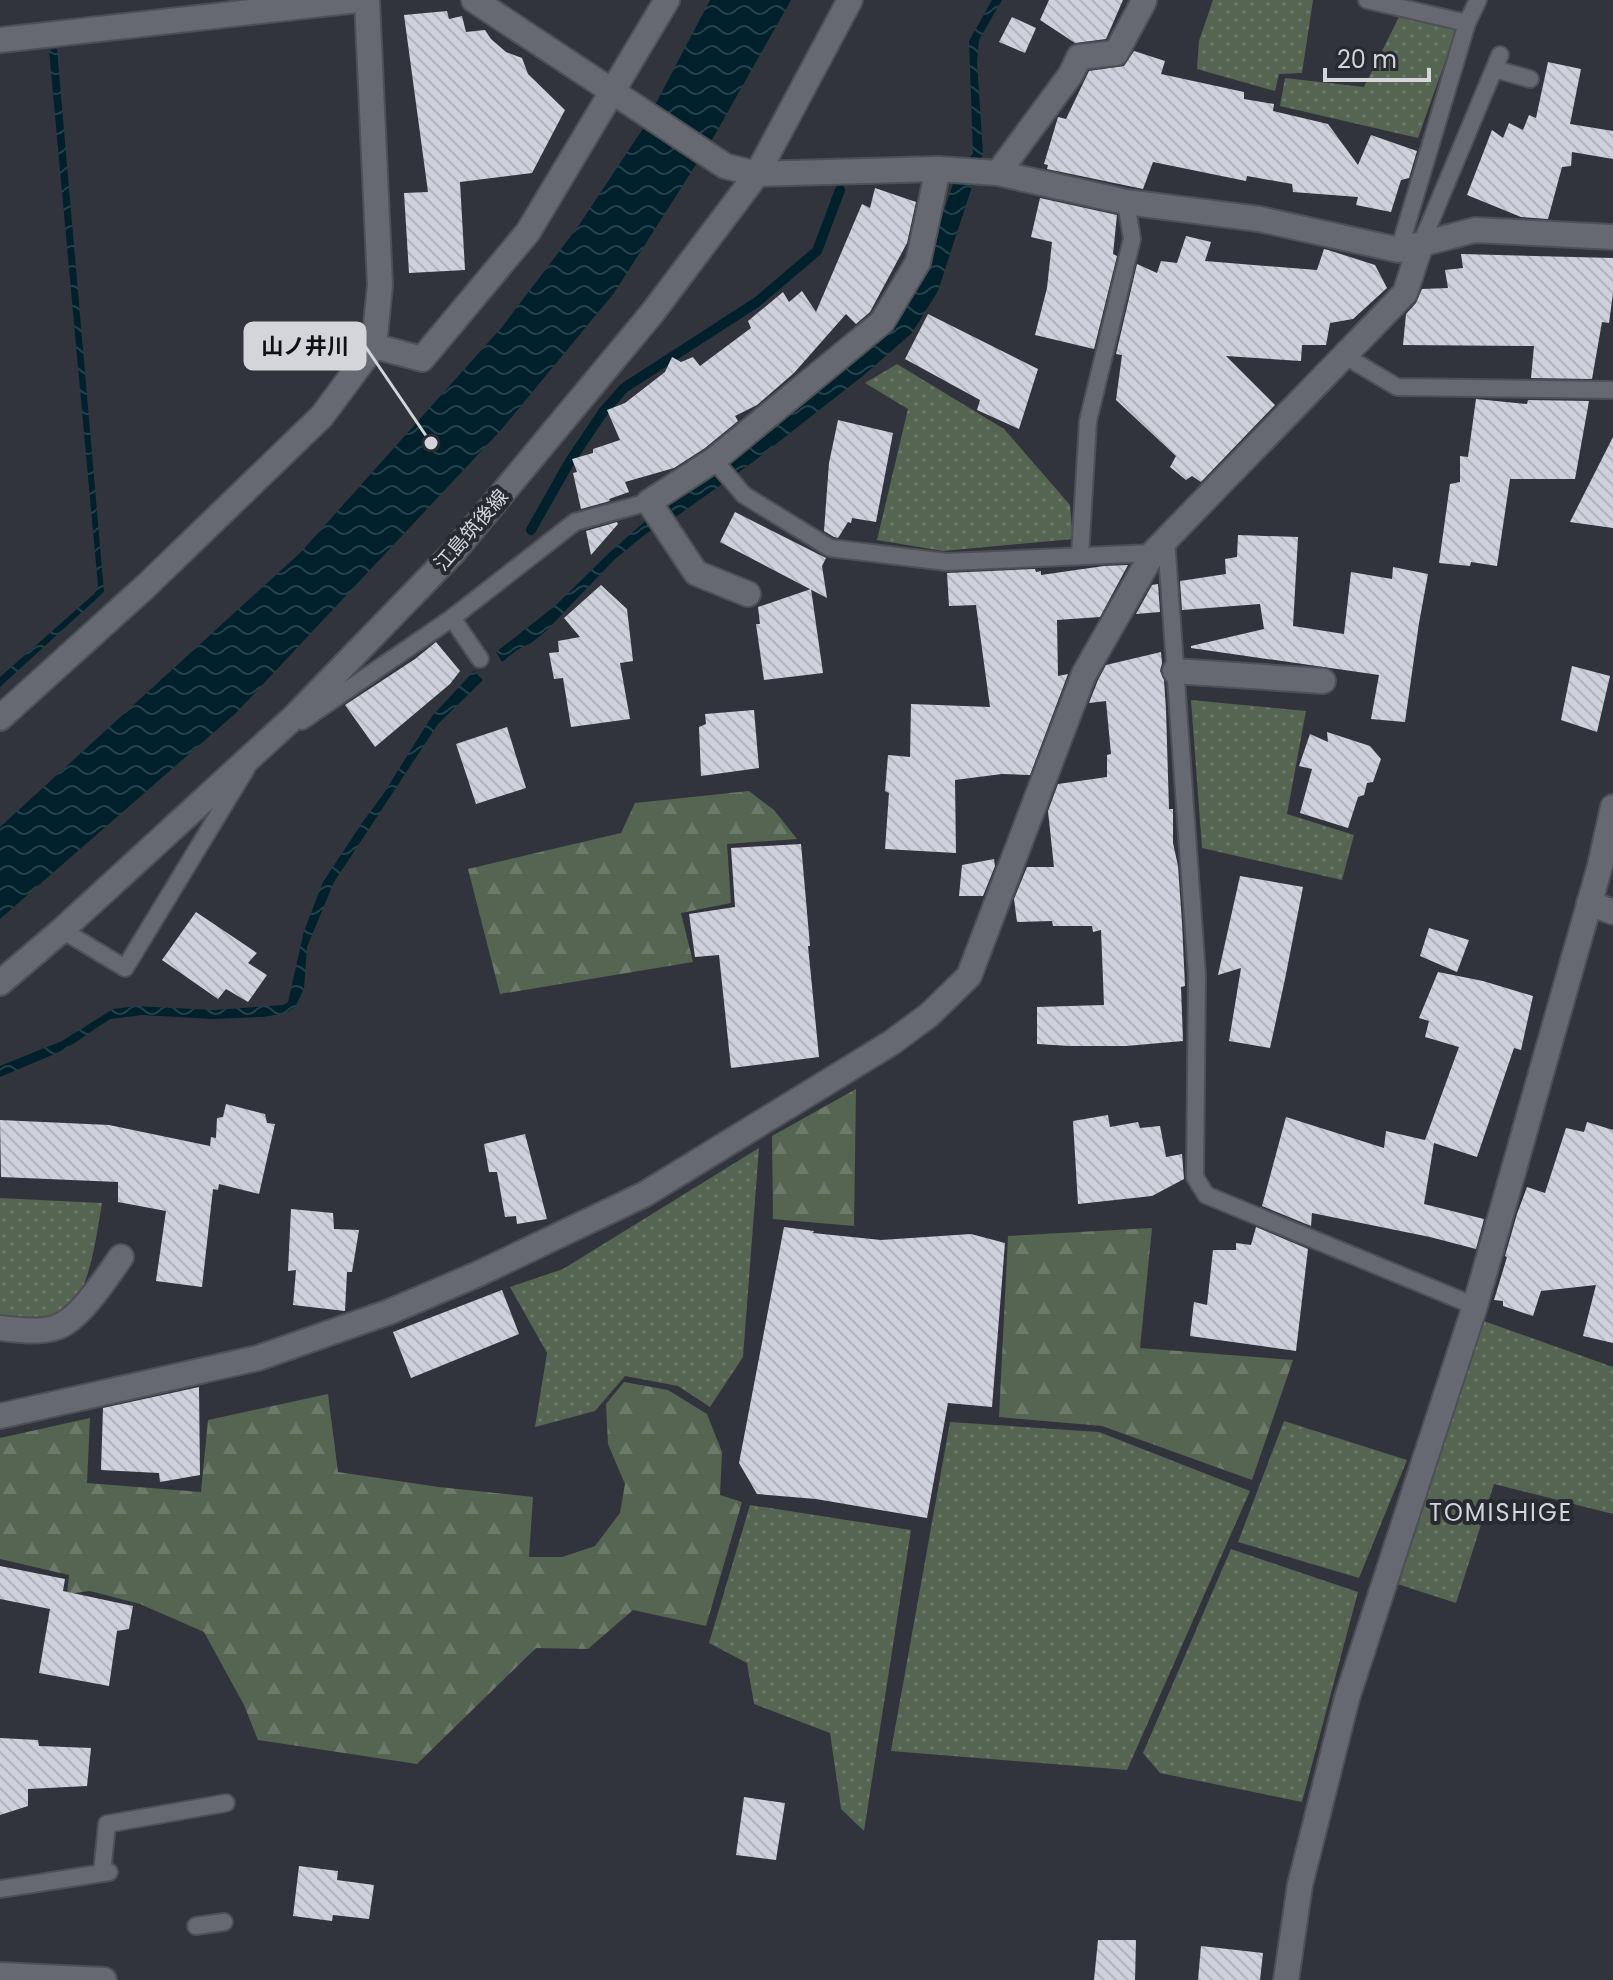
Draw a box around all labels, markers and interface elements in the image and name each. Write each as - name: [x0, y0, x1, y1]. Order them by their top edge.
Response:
- scale bar: [1325, 32, 1429, 82]
- text: 20 m: [1337, 43, 1397, 76]
- callout: 山ノ井川: [245, 323, 365, 369]
- text: 山ノ井川: [261, 331, 349, 362]
- street label: 江島筑後線: [428, 483, 514, 577]
- district label: TOMISHIGE: [1429, 1496, 1573, 1529]

